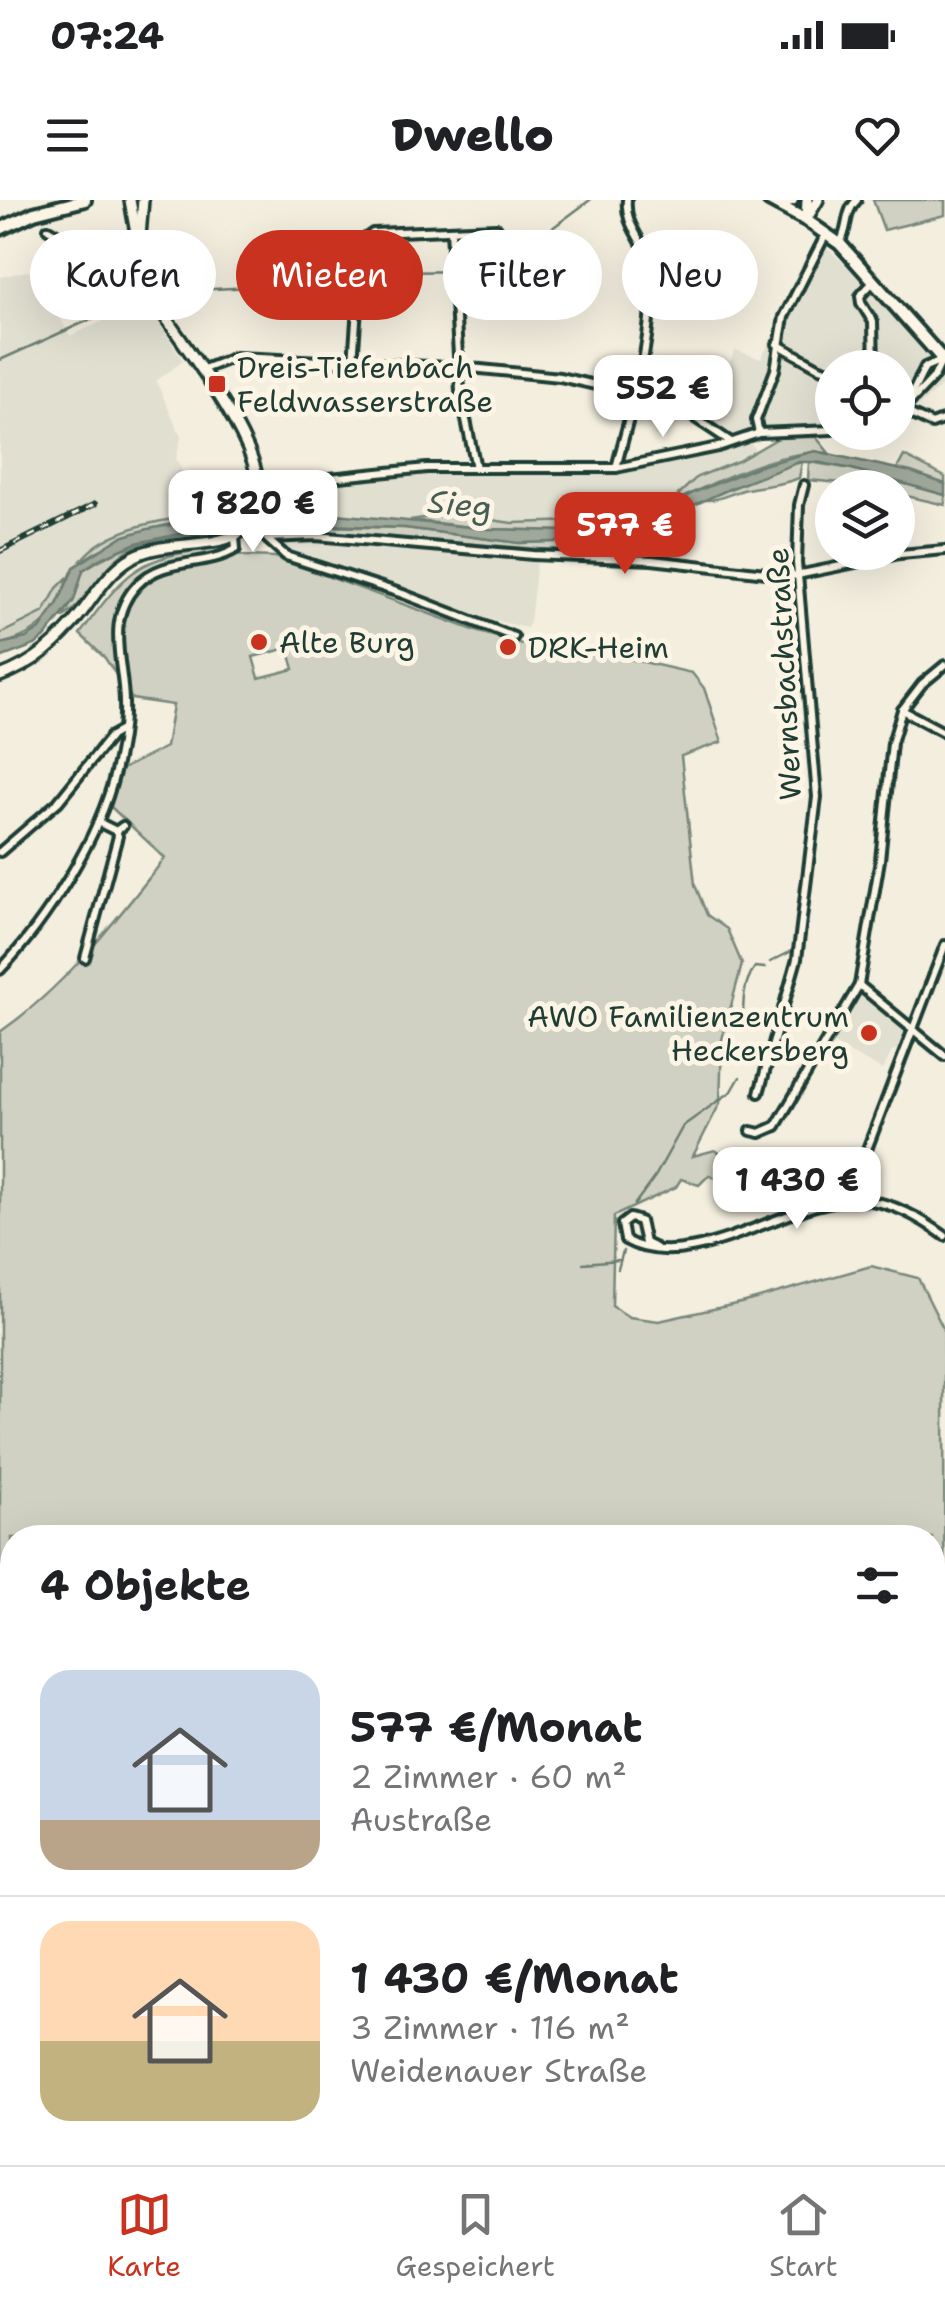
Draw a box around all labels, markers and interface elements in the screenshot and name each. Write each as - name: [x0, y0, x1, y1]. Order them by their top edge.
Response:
- text: 07:24: [50, 10, 164, 61]
- text: Dwello: [391, 105, 554, 165]
- icon: menu: [40, 108, 95, 163]
- icon: heart: [850, 108, 905, 163]
- chip: Kaufen: [30, 230, 216, 320]
- chip: Mieten: [236, 230, 423, 320]
- chip: Filter: [443, 230, 602, 320]
- chip: Neu: [622, 230, 758, 320]
- place label: Dreis-Tiefenbach Feldwasserstraße: [237, 347, 493, 422]
- map controls: [815, 350, 915, 570]
- button: locate: [815, 350, 915, 450]
- pin: 552 €: [593, 355, 733, 440]
- text: 552 €: [616, 366, 710, 409]
- marker: Dreis-Tiefenbach Feldwasserstraße: [206, 373, 228, 395]
- pin: 1 820 €: [161, 470, 345, 555]
- button: layers: [815, 470, 915, 570]
- water label: Sieg: [426, 479, 494, 529]
- text: 1 820 €: [191, 481, 315, 524]
- pin: 577 €: [555, 492, 695, 577]
- text: 577 €: [577, 503, 673, 546]
- street label: Wernsbachstraße: [757, 547, 811, 801]
- place label: Alte Burg: [279, 622, 415, 663]
- place label: DRK-Heim: [528, 627, 669, 668]
- marker: Alte Burg: [248, 631, 270, 653]
- marker: DRK-Heim: [497, 636, 519, 658]
- place label: AWO Familienzentrum Heckersberg: [527, 996, 849, 1071]
- marker: AWO Familienzentrum Heckersberg: [858, 1022, 880, 1044]
- pin: 1 430 €: [705, 1147, 889, 1232]
- text: 1 430 €: [735, 1158, 859, 1201]
- text: 4 Objekte: [40, 1557, 251, 1613]
- icon: filters: [850, 1558, 905, 1613]
- text: 577 €/Monat: [350, 1699, 642, 1755]
- icon: home: [120, 1710, 240, 1830]
- text: 2 Zimmer · 60 m²: [350, 1755, 627, 1798]
- text: Austraße: [350, 1798, 492, 1841]
- text: 1 430 €/Monat: [350, 1950, 679, 2006]
- icon: home: [120, 1961, 240, 2081]
- text: 3 Zimmer · 116 m²: [350, 2006, 630, 2049]
- text: Weidenauer Straße: [350, 2049, 647, 2092]
- tab: Karte: [107, 2187, 181, 2285]
- tab: Gespeichert: [396, 2187, 555, 2285]
- tab: Start: [769, 2187, 838, 2285]

